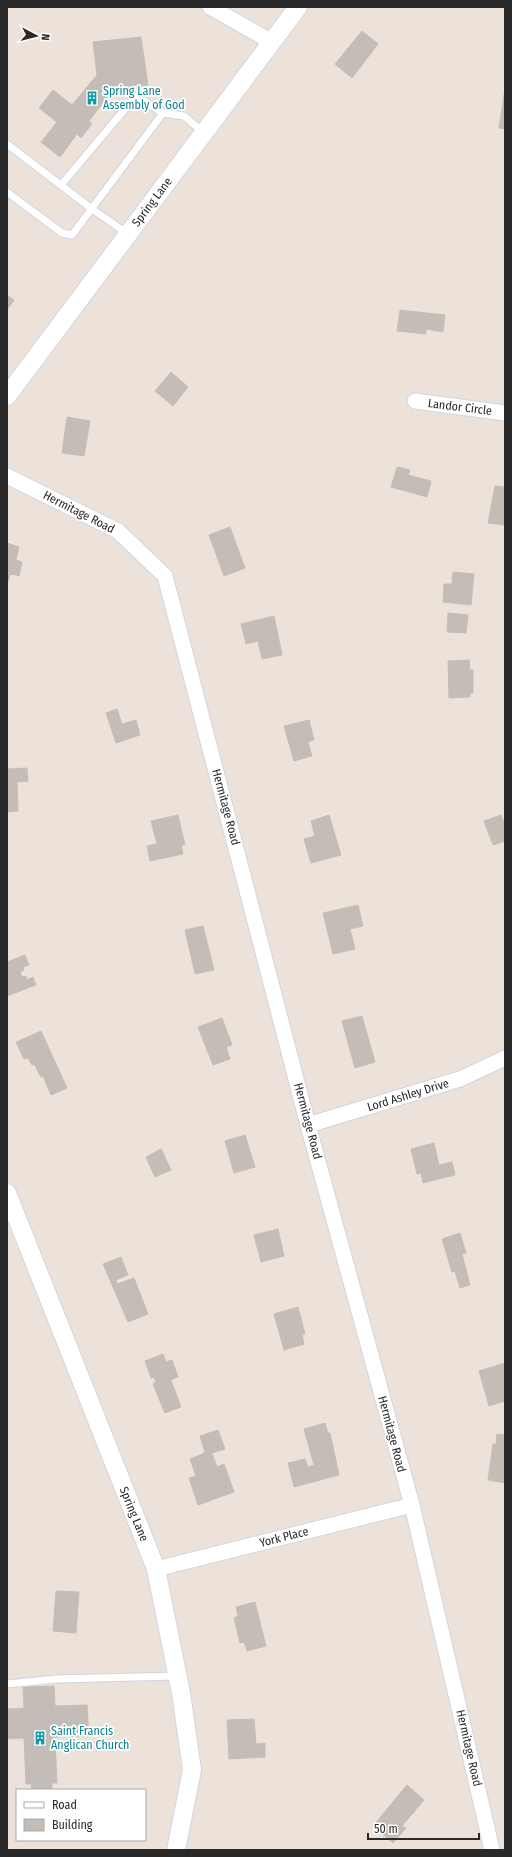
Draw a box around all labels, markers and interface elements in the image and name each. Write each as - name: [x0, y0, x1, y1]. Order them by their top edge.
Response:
- north arrow: [16, 16, 56, 56]
- text: N: [39, 33, 52, 41]
- place label: Spring Lane Assembly of God: [103, 84, 185, 112]
- building icon: Spring Lane Assembly of God: [84, 90, 100, 106]
- street label: Spring Lane: [129, 175, 175, 229]
- street label: Landor Circle: [427, 396, 493, 418]
- street label: Hermitage Road: [41, 488, 117, 536]
- street label: Hermitage Road: [209, 767, 243, 847]
- street label: Lord Ashley Drive: [365, 1076, 451, 1114]
- street label: Hermitage Road: [291, 1081, 325, 1161]
- street label: Hermitage Road: [375, 1394, 409, 1474]
- street label: Spring Lane: [117, 1485, 151, 1543]
- street label: York Place: [258, 1524, 310, 1550]
- street label: Hermitage Road: [453, 1708, 485, 1788]
- place label: Saint Francis Anglican Church: [51, 1724, 129, 1752]
- building icon: Saint Francis Anglican Church: [32, 1730, 48, 1746]
- legend: [16, 1789, 146, 1841]
- text: Road: [52, 1798, 77, 1812]
- scale bar: [368, 1815, 479, 1841]
- text: Building: [52, 1818, 93, 1832]
- text: 50 m: [374, 1822, 398, 1836]

